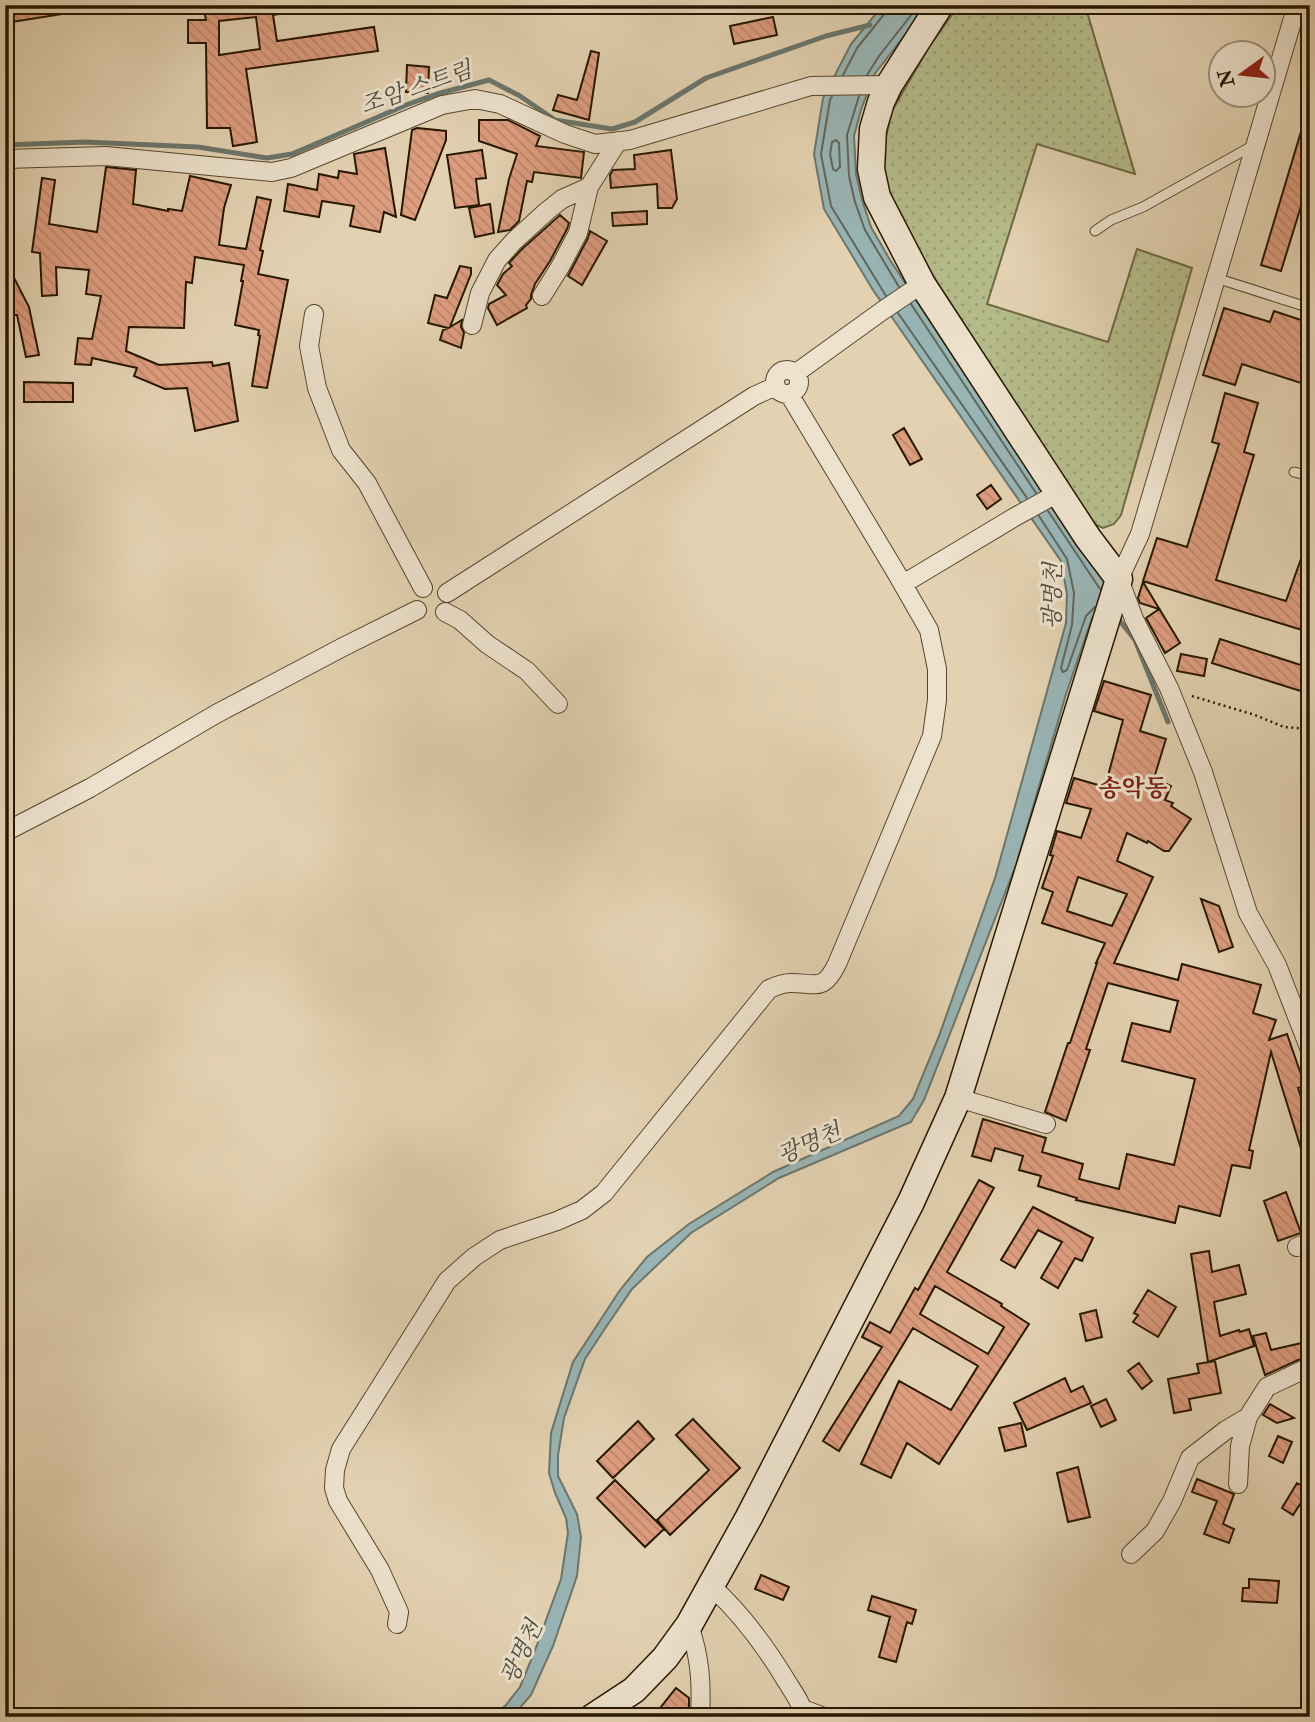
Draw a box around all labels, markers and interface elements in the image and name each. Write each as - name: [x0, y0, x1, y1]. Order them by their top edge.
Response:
- north arrow: [1206, 38, 1276, 108]
- water label: 조암 스트림: [357, 54, 477, 120]
- text: N: [1212, 66, 1241, 90]
- water label: 광명천: [1037, 561, 1068, 630]
- district label: 송악동: [1098, 773, 1168, 804]
- water label: 광명천: [773, 1116, 847, 1170]
- water label: 광명천: [494, 1614, 549, 1689]

